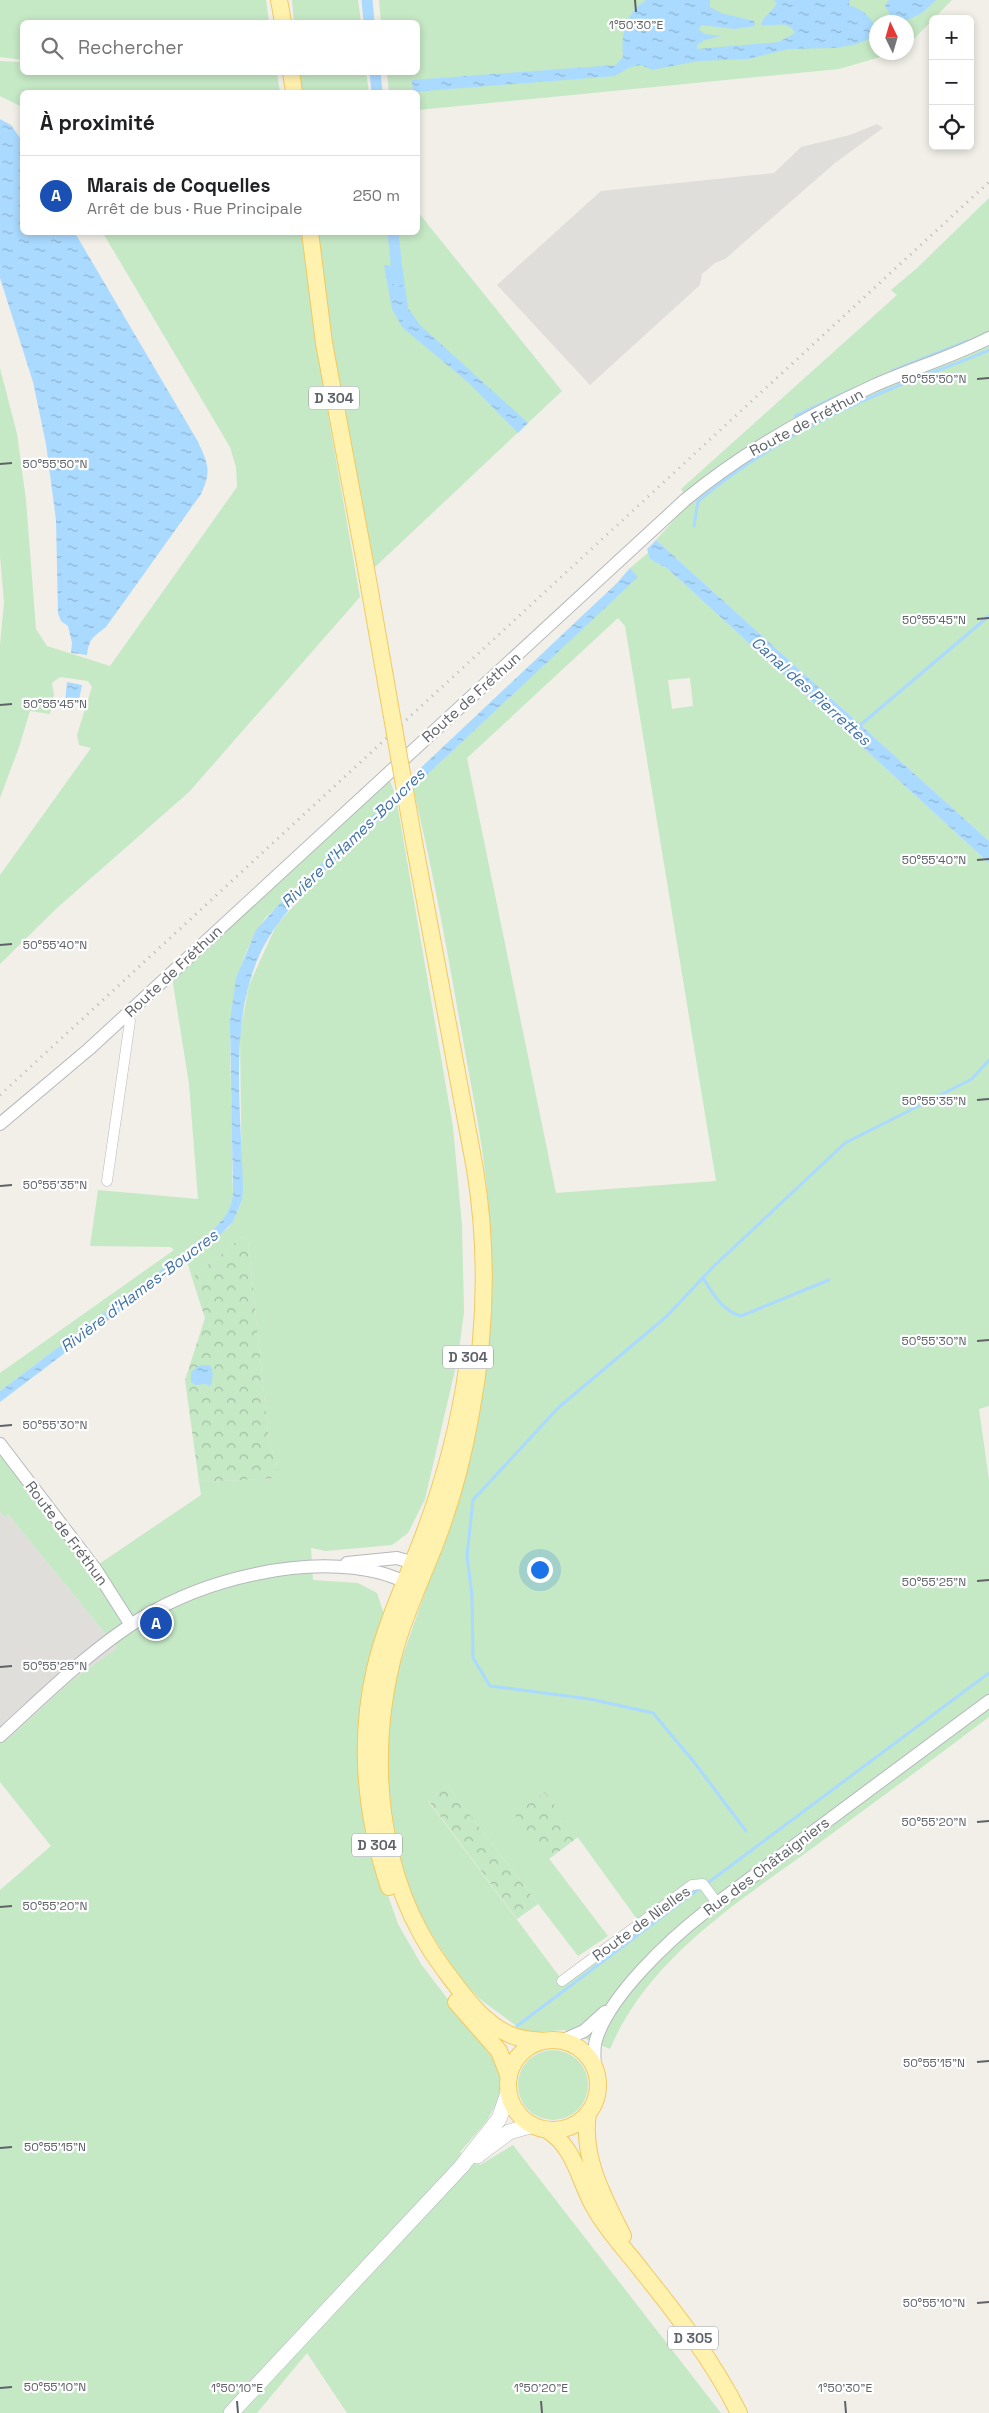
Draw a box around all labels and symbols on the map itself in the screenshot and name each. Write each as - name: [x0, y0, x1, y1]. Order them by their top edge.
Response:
- north arrow: [869, 15, 914, 60]
- text: 1°50'30"E: [609, 17, 663, 33]
- text: 50°55'50"N: [902, 371, 966, 387]
- street label: Route de Fréthun: [746, 384, 866, 460]
- road number: D 304: [309, 386, 359, 409]
- text: 50°55'50"N: [23, 456, 87, 472]
- text: 50°55'45"N: [902, 612, 966, 628]
- water label: Canal des Pierrettes: [747, 632, 875, 751]
- street label: Route de Fréthun: [418, 648, 524, 746]
- text: 50°55'45"N: [23, 696, 87, 712]
- water label: Rivière d'Hames-Boucres: [277, 763, 430, 912]
- text: 50°55'40"N: [902, 852, 966, 868]
- street label: Route de Fréthun: [120, 921, 226, 1021]
- text: 50°55'40"N: [23, 937, 87, 953]
- text: 50°55'35"N: [902, 1093, 966, 1109]
- text: 50°55'35"N: [23, 1177, 87, 1193]
- water label: Rivière d'Hames-Boucres: [56, 1225, 222, 1357]
- text: 50°55'30"N: [902, 1333, 966, 1349]
- road number: D 304: [443, 1345, 493, 1368]
- text: 50°55'30"N: [23, 1417, 87, 1433]
- street label: Route de Fréthun: [21, 1477, 113, 1589]
- your location: [527, 1557, 553, 1583]
- text: 50°55'25"N: [902, 1574, 966, 1590]
- pin: A: [140, 1604, 172, 1642]
- text: 50°55'25"N: [23, 1658, 87, 1674]
- street label: Rue des Châtaigniers: [699, 1812, 833, 1920]
- text: 50°55'20"N: [902, 1814, 966, 1830]
- road number: D 304: [352, 1834, 402, 1856]
- street label: Route de Nielles: [588, 1881, 694, 1965]
- text: 50°55'20"N: [23, 1898, 87, 1914]
- text: 50°55'15"N: [903, 2055, 965, 2071]
- text: 50°55'15"N: [24, 2139, 86, 2155]
- text: 50°55'10"N: [903, 2295, 965, 2311]
- road number: D 305: [668, 2326, 718, 2350]
- text: 50°55'10"N: [24, 2379, 86, 2395]
- text: 1°50'10"E: [211, 2380, 263, 2396]
- text: 1°50'20"E: [514, 2380, 568, 2396]
- text: 1°50'30"E: [818, 2380, 872, 2396]

